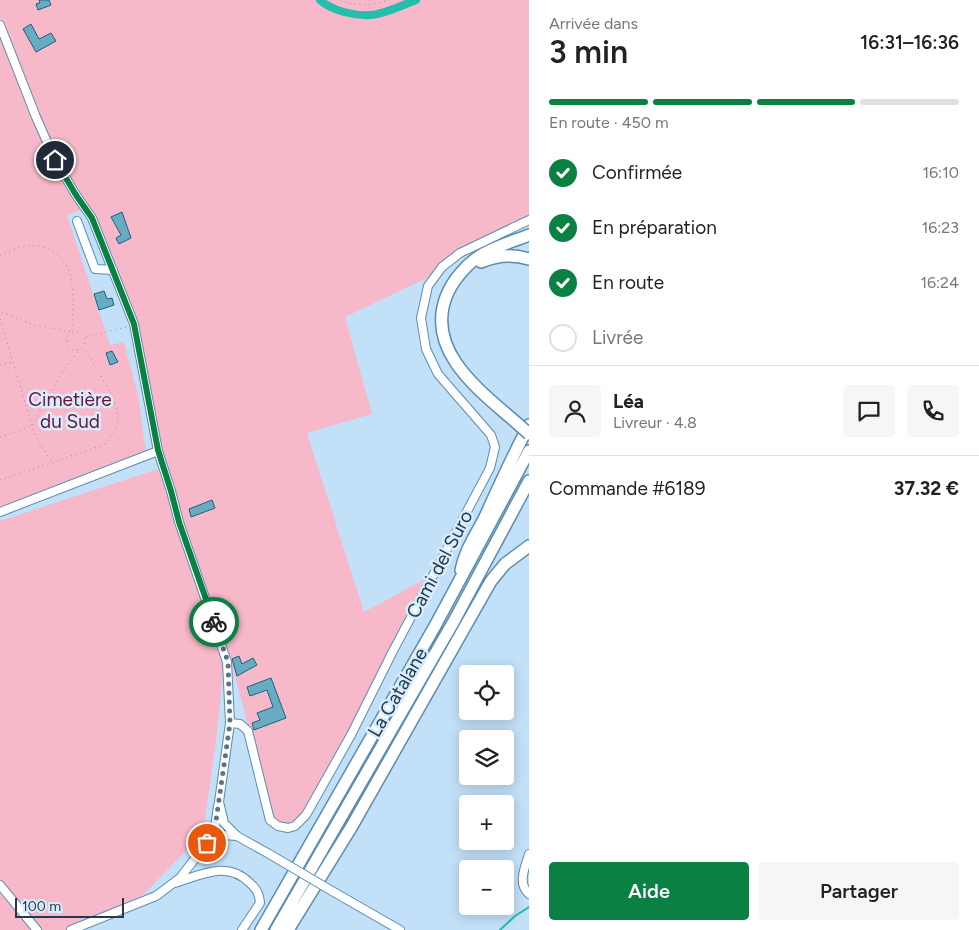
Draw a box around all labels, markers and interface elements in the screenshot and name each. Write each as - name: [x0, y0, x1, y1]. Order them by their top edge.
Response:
- text: Arrivée dans: [549, 14, 638, 33]
- text: 16:31–16:36: [860, 31, 959, 54]
- text: 3 min: [549, 33, 628, 71]
- text: En route · 450 m: [549, 113, 669, 132]
- pin: [34, 139, 76, 181]
- icon: home: [41, 146, 69, 174]
- icon: check: [549, 159, 577, 187]
- text: Confirmée: [592, 161, 682, 184]
- text: 16:10: [922, 163, 959, 182]
- icon: check: [549, 214, 577, 242]
- text: En préparation: [592, 216, 717, 239]
- text: 16:23: [922, 218, 959, 237]
- icon: check: [549, 269, 577, 297]
- text: En route: [592, 271, 664, 294]
- text: 16:24: [920, 273, 959, 292]
- text: Livrée: [592, 326, 643, 349]
- button: person: [549, 385, 601, 437]
- button: chat: [843, 385, 895, 437]
- button: phone: [907, 385, 959, 437]
- park label: Cimetière du Sud: [28, 388, 112, 433]
- text: Léa: [613, 390, 644, 413]
- text: Livreur · 4.8: [613, 413, 697, 432]
- text: Commande #6189: [549, 477, 706, 500]
- text: 37.32 €: [894, 477, 959, 500]
- street label: Cami del Suro: [401, 506, 477, 622]
- courier: [189, 597, 239, 647]
- icon: bike: [200, 608, 228, 636]
- street label: La Catalane: [363, 643, 432, 741]
- map controls: [459, 665, 514, 915]
- button: locate: [459, 665, 514, 720]
- button: layers: [459, 730, 514, 785]
- button: +: [459, 795, 514, 850]
- pin: [186, 822, 228, 864]
- icon: bag: [193, 829, 221, 857]
- button: −: [459, 860, 514, 915]
- button: Aide: [549, 862, 749, 920]
- button: Partager: [759, 862, 959, 920]
- scale bar: [15, 895, 124, 918]
- text: 100 m: [22, 898, 61, 915]

